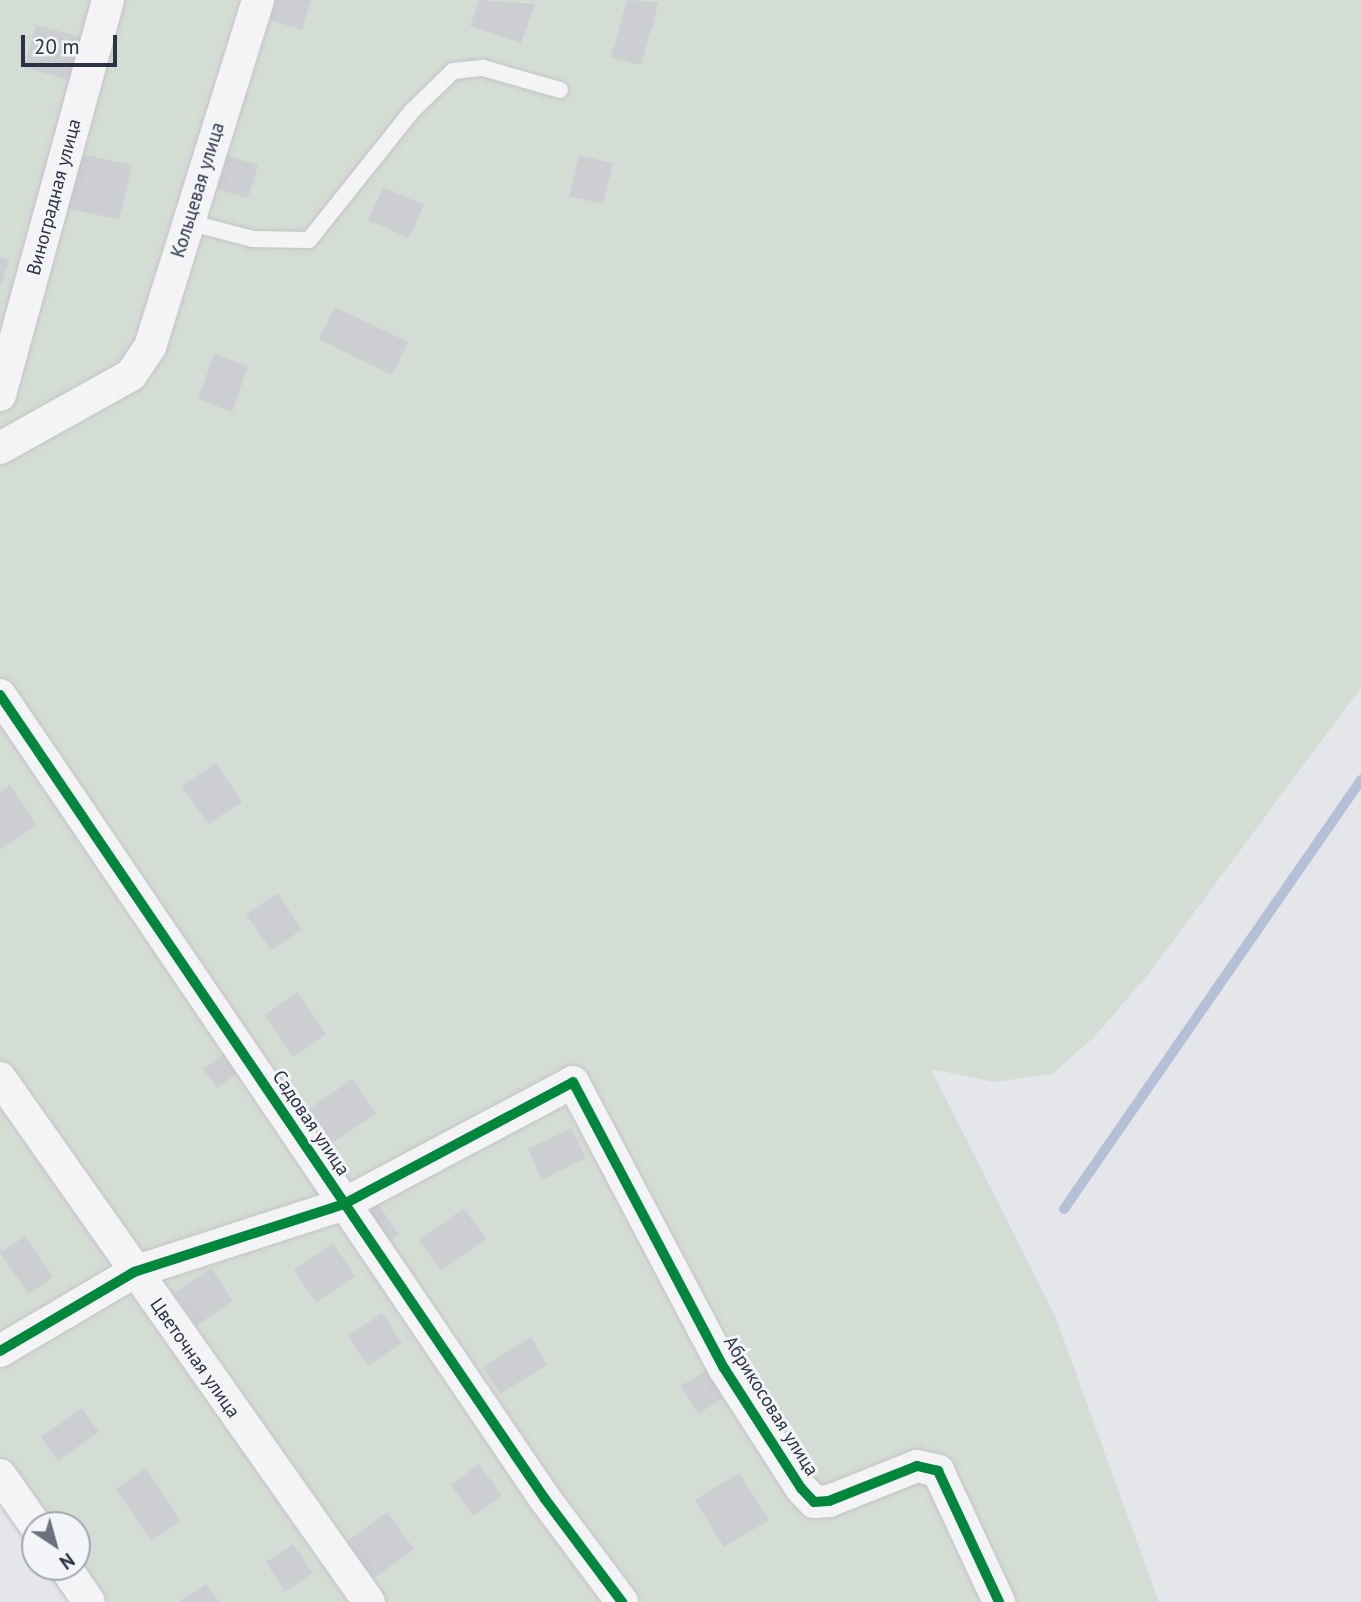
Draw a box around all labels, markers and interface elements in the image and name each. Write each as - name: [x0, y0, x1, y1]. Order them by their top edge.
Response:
- scale bar: [24, 21, 121, 65]
- text: 20 m: [34, 33, 80, 60]
- street label: Виноградная улица: [22, 116, 86, 278]
- street label: Кольцевая улица: [167, 120, 229, 260]
- street label: Садовая улица: [267, 1066, 355, 1180]
- street label: Цветочная улица: [145, 1294, 245, 1422]
- street label: Абрикосовая улица: [719, 1332, 823, 1480]
- north arrow: [21, 1511, 91, 1581]
- text: N: [55, 1548, 79, 1575]

